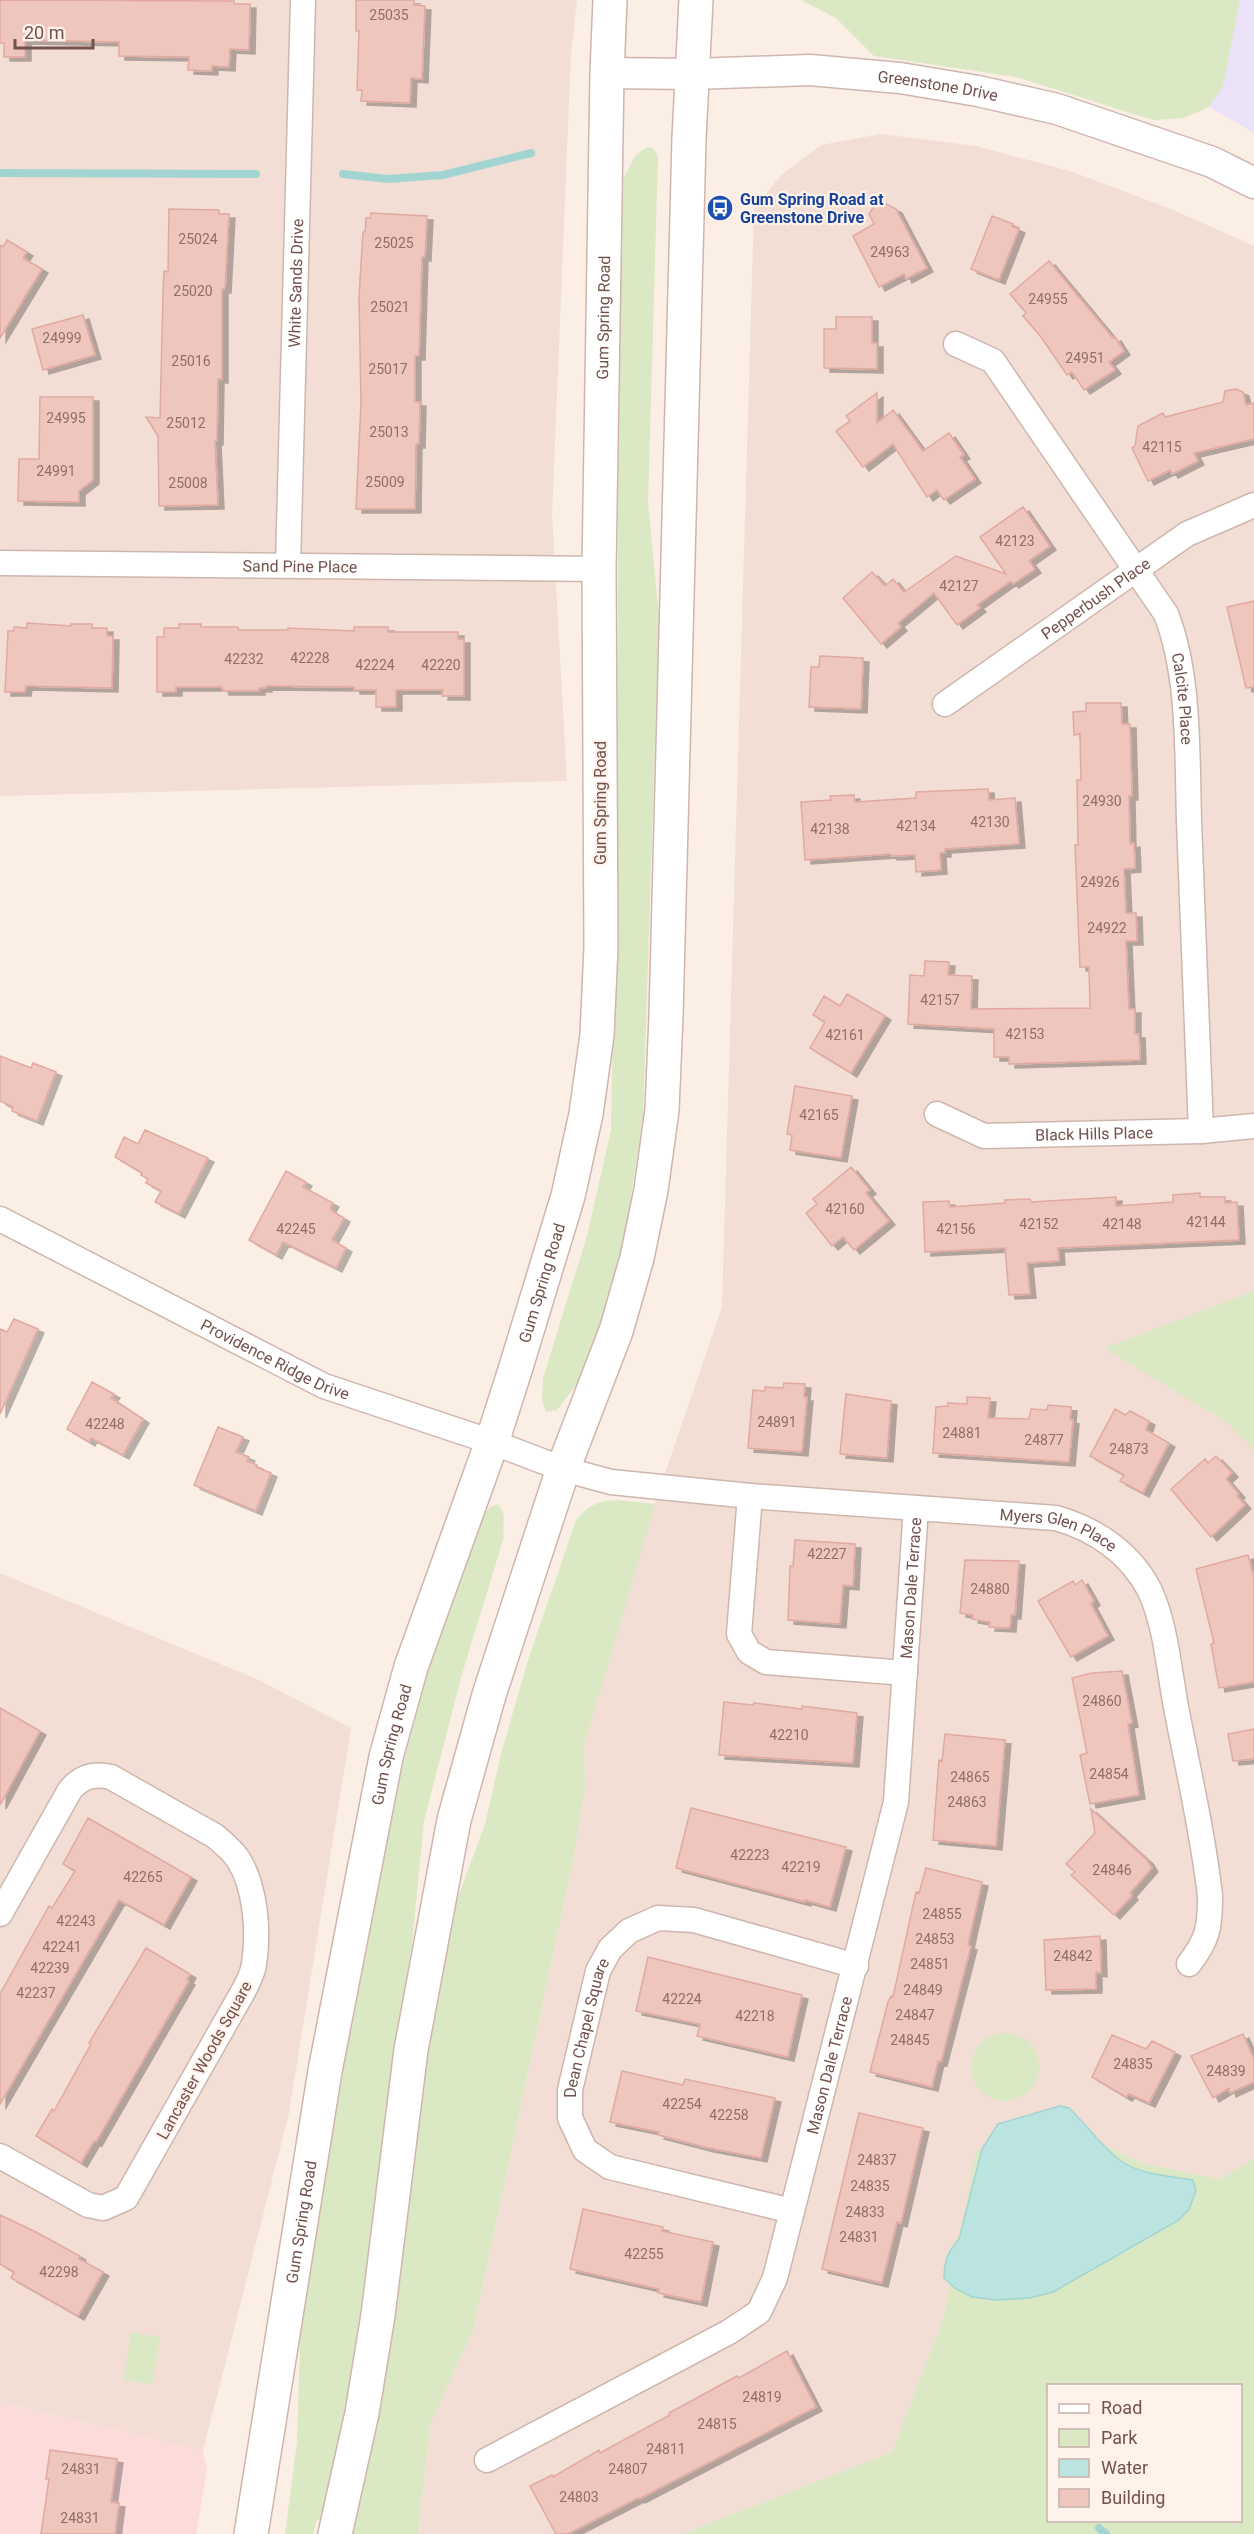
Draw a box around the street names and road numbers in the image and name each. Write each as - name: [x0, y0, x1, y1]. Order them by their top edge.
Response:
- street label: Greenstone Drive: [877, 67, 1000, 105]
- street label: White Sands Drive: [285, 218, 307, 348]
- street label: Gum Spring Road: [593, 255, 614, 380]
- street label: Pepperbush Place: [1038, 554, 1154, 643]
- street label: Sand Pine Place: [242, 556, 358, 577]
- street label: Calcite Place: [1168, 651, 1196, 745]
- street label: Gum Spring Road: [591, 741, 610, 865]
- street label: Black Hills Place: [1035, 1123, 1153, 1145]
- street label: Gum Spring Road: [515, 1221, 569, 1345]
- street label: Providence Ridge Drive: [197, 1315, 352, 1404]
- street label: Myers Glen Place: [999, 1505, 1121, 1556]
- street label: Mason Dale Terrace: [897, 1517, 925, 1659]
- street label: Gum Spring Road: [368, 1682, 416, 1807]
- street label: Dean Chapel Square: [561, 1955, 613, 2098]
- street label: Lancaster Woods Square: [153, 1978, 256, 2143]
- street label: Mason Dale Terrace: [803, 1994, 856, 2136]
- street label: Gum Spring Road: [282, 2159, 321, 2285]

